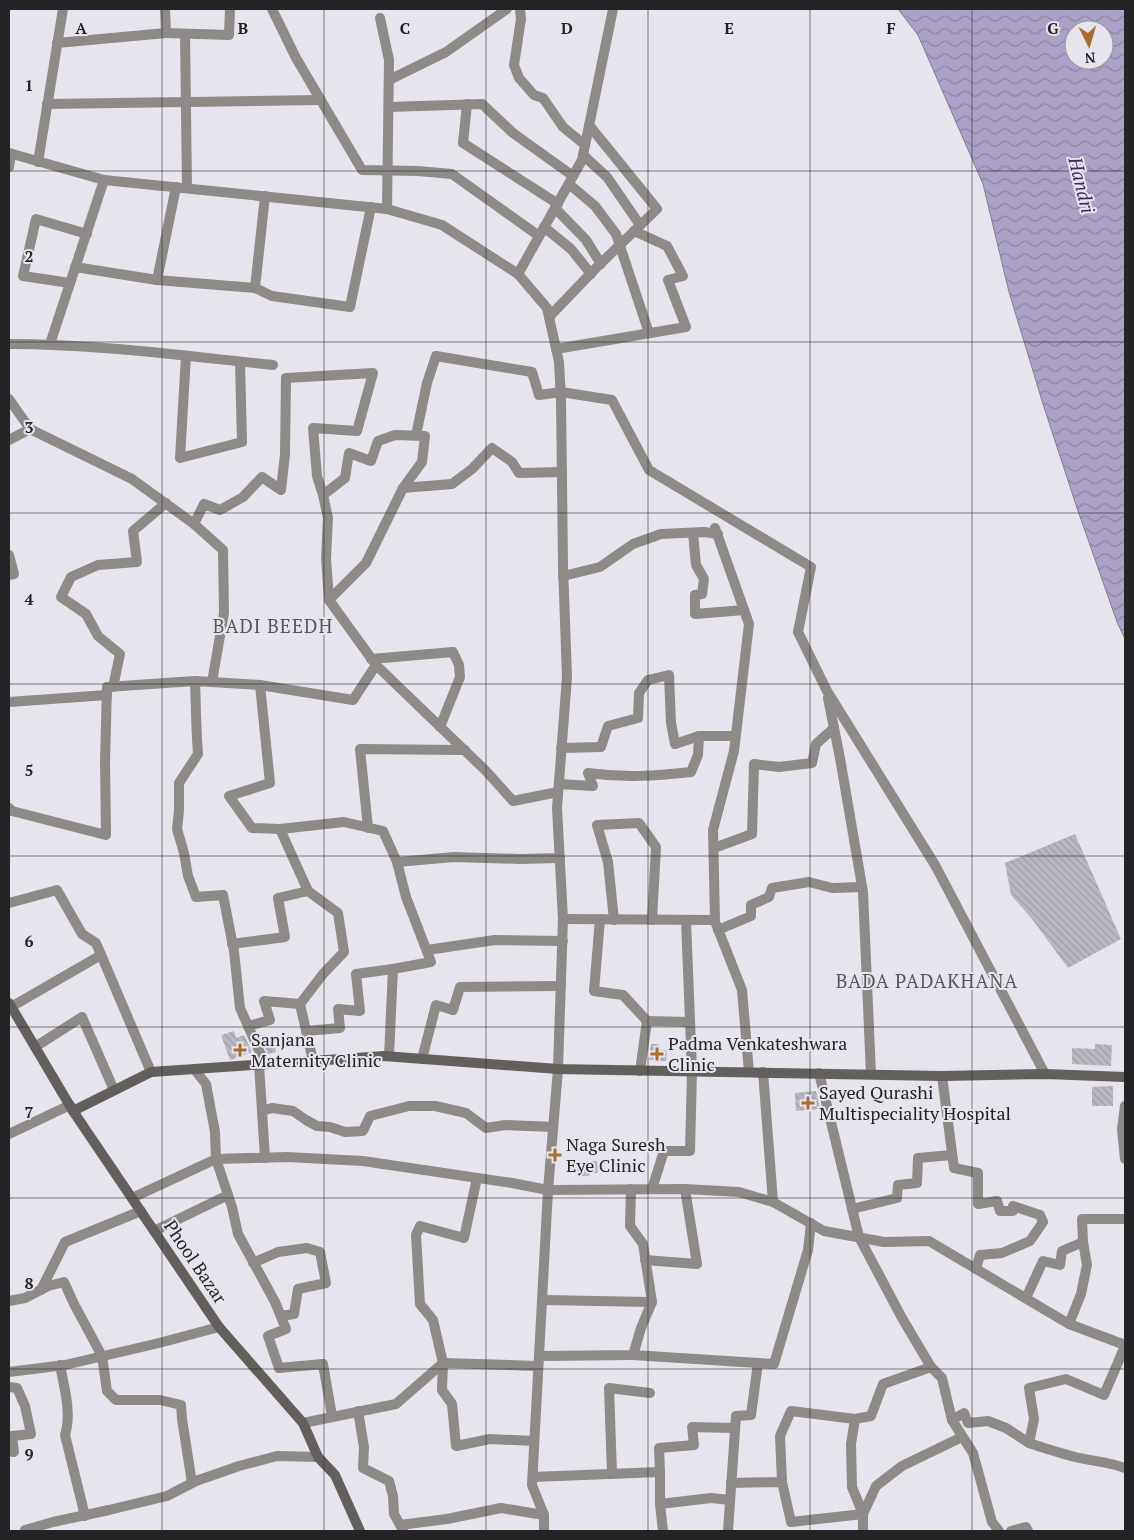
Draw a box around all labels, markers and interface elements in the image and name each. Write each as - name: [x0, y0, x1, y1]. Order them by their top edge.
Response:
- text: A: [75, 17, 87, 39]
- text: B: [238, 17, 248, 39]
- text: C: [400, 17, 410, 39]
- text: D: [561, 17, 573, 39]
- text: E: [724, 17, 734, 39]
- text: F: [886, 17, 896, 39]
- text: G: [1047, 17, 1059, 39]
- north arrow: [1064, 20, 1114, 70]
- text: N: [1084, 49, 1096, 68]
- text: 1: [24, 74, 34, 96]
- water label: Handri: [1063, 153, 1102, 216]
- text: 2: [24, 245, 34, 267]
- text: 3: [24, 416, 34, 438]
- text: 4: [24, 588, 34, 610]
- district label: BADI BEEDH: [213, 613, 333, 638]
- text: 5: [24, 759, 34, 781]
- text: 6: [24, 930, 34, 952]
- district label: BADA PADAKHANA: [836, 968, 1018, 993]
- place label: Sanjana Maternity Clinic: [251, 1027, 382, 1072]
- place label: Padma Venkateshwara Clinic: [668, 1031, 847, 1076]
- marker: Sanjana Maternity Clinic: [233, 1043, 247, 1057]
- marker: Padma Venkateshwara Clinic: [650, 1047, 664, 1061]
- place label: Sayed Qurashi Multispeciality Hospital: [819, 1080, 1011, 1125]
- marker: Sayed Qurashi Multispeciality Hospital: [801, 1096, 815, 1110]
- text: 7: [24, 1101, 34, 1123]
- place label: Naga Suresh Eye Clinic: [566, 1132, 666, 1177]
- marker: Naga Suresh Eye Clinic: [548, 1148, 562, 1162]
- street label: Phool Bazar: [159, 1215, 233, 1308]
- text: 8: [24, 1272, 34, 1294]
- text: 9: [24, 1443, 34, 1465]

